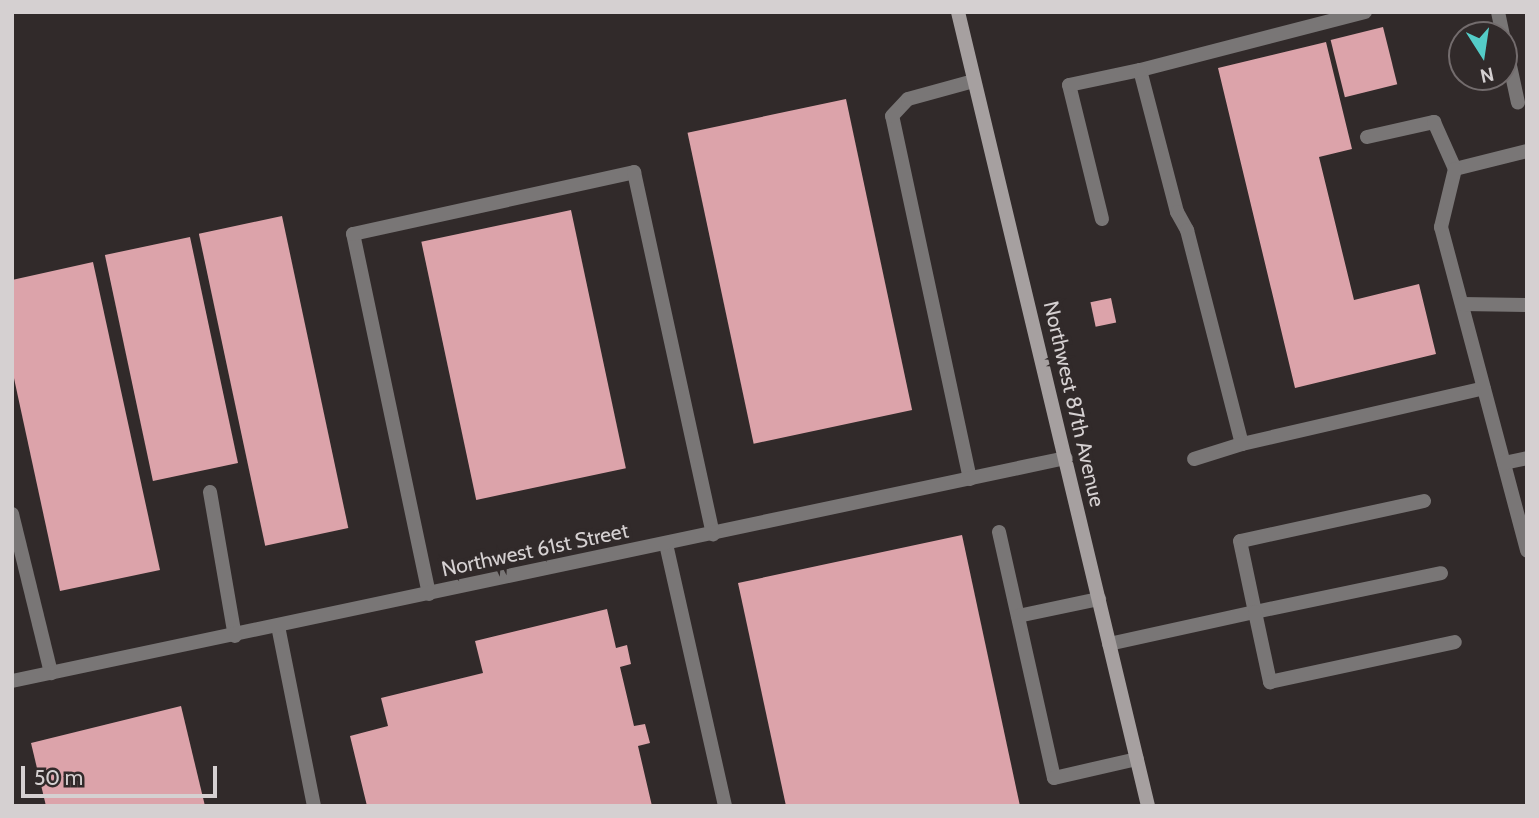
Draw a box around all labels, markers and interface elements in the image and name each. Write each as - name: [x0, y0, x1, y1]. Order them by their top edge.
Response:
- north arrow: [1448, 21, 1518, 91]
- text: N: [1478, 62, 1496, 88]
- street label: Northwest 87th Avenue: [1038, 299, 1110, 509]
- street label: Northwest 61st Street: [439, 518, 631, 582]
- scale bar: [24, 752, 220, 796]
- text: 50 m: [34, 765, 83, 790]

